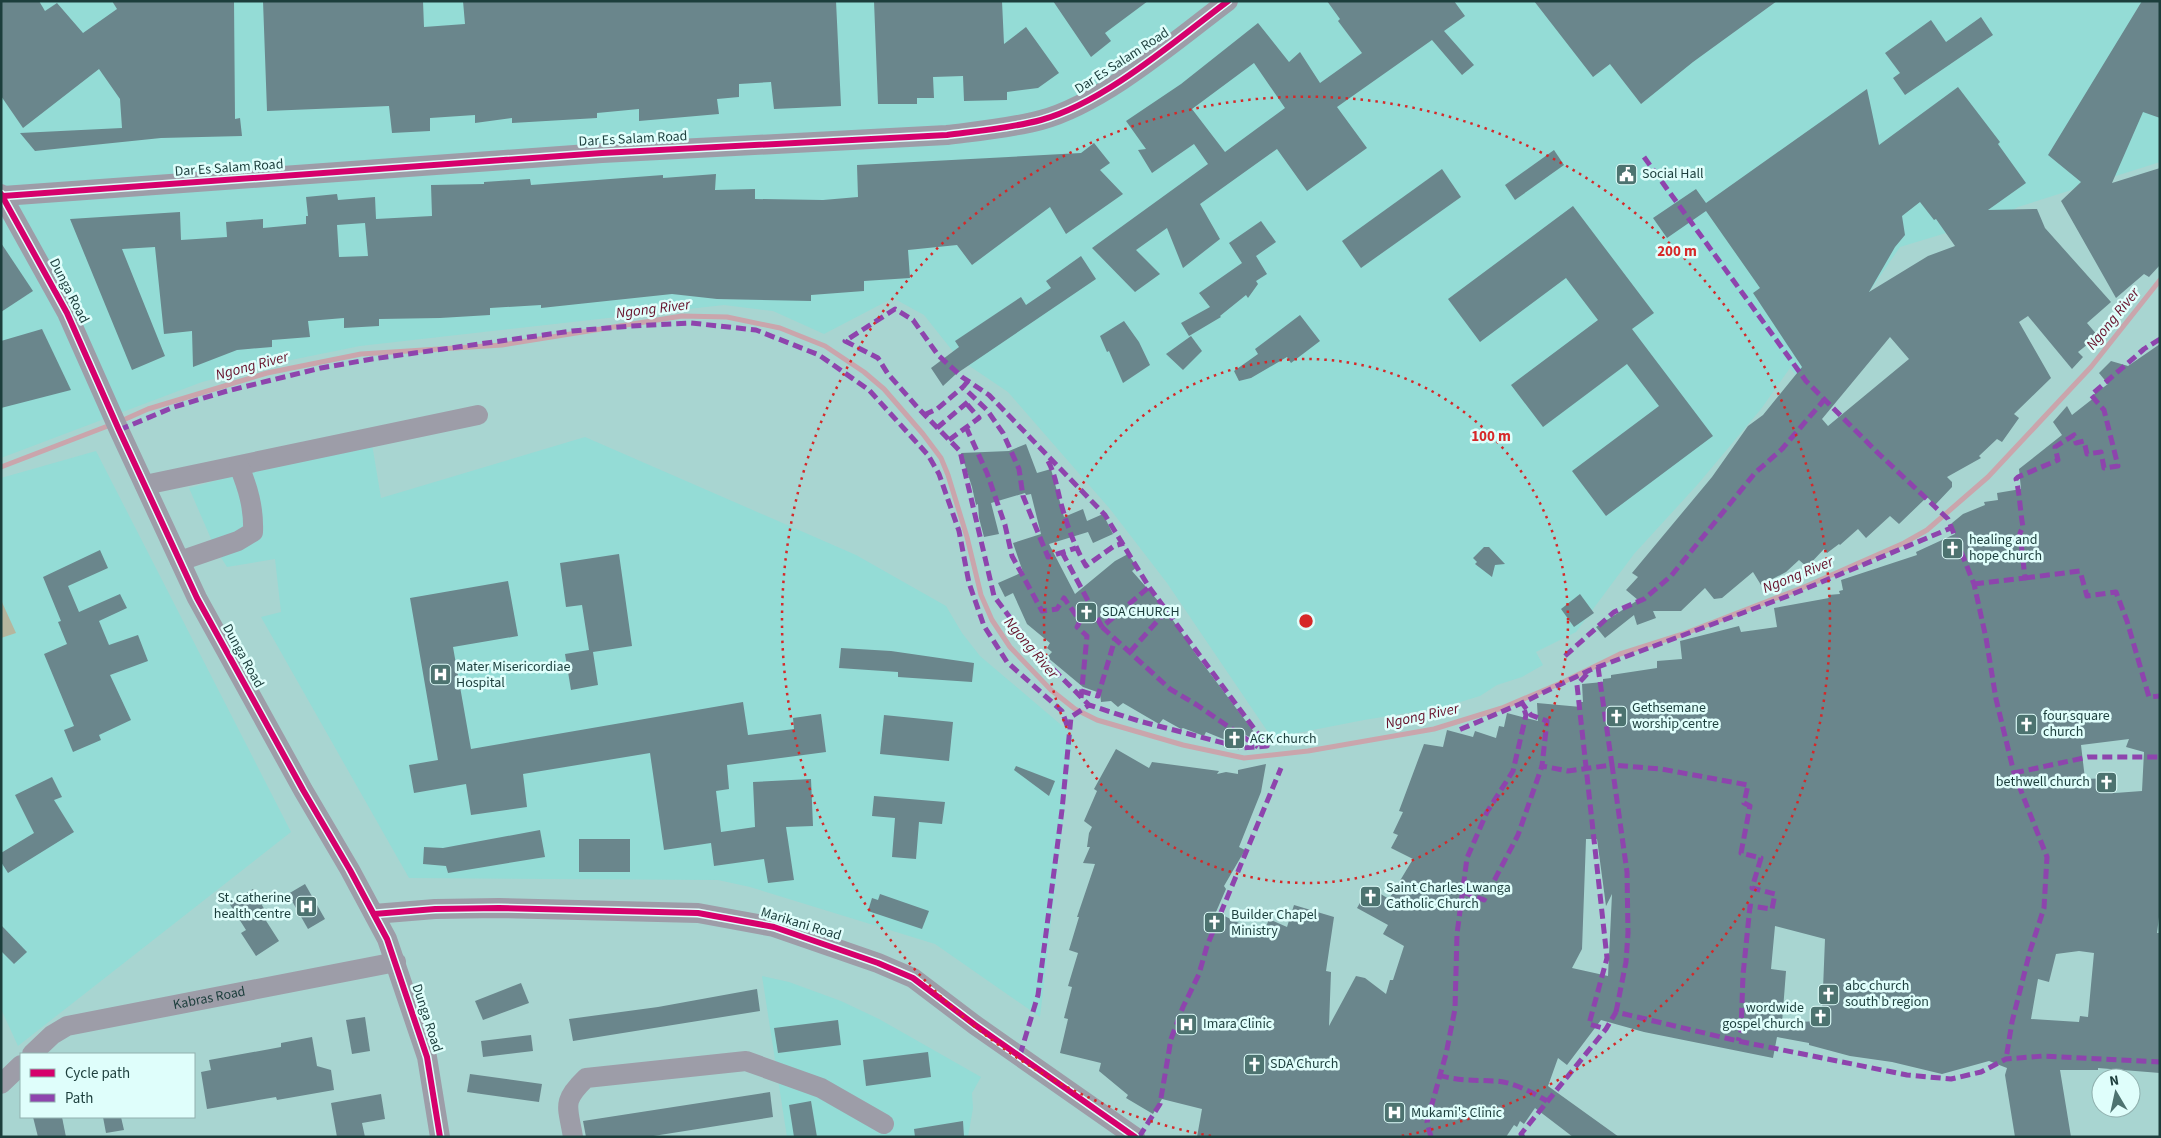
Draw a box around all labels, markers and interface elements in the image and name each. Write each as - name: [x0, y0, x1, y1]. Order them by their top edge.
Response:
- street label: Dar Es Salam Road: [1071, 23, 1173, 99]
- street label: Dar Es Salam Road: [578, 126, 688, 152]
- street label: Dar Es Salam Road: [174, 154, 284, 182]
- public building icon: Social Hall: [1614, 162, 1638, 186]
- place label: Social Hall: [1642, 164, 1704, 184]
- text: 200 m: [1657, 241, 1697, 262]
- street label: Dunga Road: [44, 255, 94, 327]
- water label: Ngong River: [2081, 283, 2145, 355]
- water label: Ngong River: [615, 294, 692, 324]
- water label: Ngong River: [213, 346, 292, 386]
- text: 100 m: [1471, 426, 1511, 447]
- place label: healing and hope church: [1969, 530, 2042, 566]
- church icon: healing and hope church: [1941, 536, 1965, 560]
- water label: Ngong River: [1759, 551, 1837, 599]
- church icon: SDA CHURCH: [1074, 600, 1098, 624]
- place label: SDA CHURCH: [1102, 602, 1180, 622]
- centre of rings: [1297, 612, 1315, 630]
- water label: Ngong River: [999, 613, 1064, 684]
- street label: Dunga Road: [217, 620, 269, 692]
- place label: Mater Misericordiae Hospital: [456, 657, 571, 693]
- hospital icon: Mater Misericordiae Hospital: [428, 663, 452, 687]
- water label: Ngong River: [1383, 698, 1462, 734]
- place label: Gethsemane worship centre: [1632, 698, 1719, 734]
- church icon: Gethsemane worship centre: [1604, 704, 1628, 728]
- place label: four square church: [2043, 706, 2110, 742]
- church icon: four square church: [2015, 712, 2039, 736]
- church icon: ACK church: [1222, 727, 1246, 751]
- place label: ACK church: [1250, 729, 1317, 749]
- church icon: bethwell church: [2094, 770, 2118, 794]
- place label: bethwell church: [1996, 772, 2090, 792]
- place label: Saint Charles Lwanga Catholic Church: [1386, 878, 1511, 914]
- church icon: Saint Charles Lwanga Catholic Church: [1358, 884, 1382, 908]
- place label: St. catherine health centre: [214, 888, 291, 924]
- hospital icon: St. catherine health centre: [295, 894, 319, 918]
- street label: Marikani Road: [758, 902, 844, 946]
- place label: Builder Chapel Ministry: [1231, 905, 1318, 941]
- church icon: Builder Chapel Ministry: [1203, 911, 1227, 935]
- place label: abc church south b region: [1845, 976, 1929, 1012]
- street label: Dunga Road: [407, 981, 447, 1055]
- street label: Kabras Road: [171, 982, 247, 1015]
- church icon: abc church south b region: [1817, 982, 1841, 1006]
- place label: wordwide gospel church: [1722, 998, 1804, 1034]
- church icon: wordwide gospel church: [1808, 1004, 1832, 1028]
- hospital icon: Imara Clinic: [1175, 1012, 1199, 1036]
- place label: Imara Clinic: [1203, 1014, 1273, 1034]
- church icon: SDA Church: [1242, 1052, 1266, 1076]
- legend: [20, 1053, 195, 1118]
- place label: SDA Church: [1270, 1054, 1338, 1074]
- text: Cycle path: [65, 1063, 130, 1084]
- north arrow: [2091, 1068, 2141, 1118]
- text: N: [2108, 1071, 2120, 1092]
- text: Path: [65, 1088, 93, 1109]
- hospital icon: Mukami's Clinic: [1383, 1101, 1407, 1125]
- place label: Mukami's Clinic: [1411, 1103, 1503, 1123]

